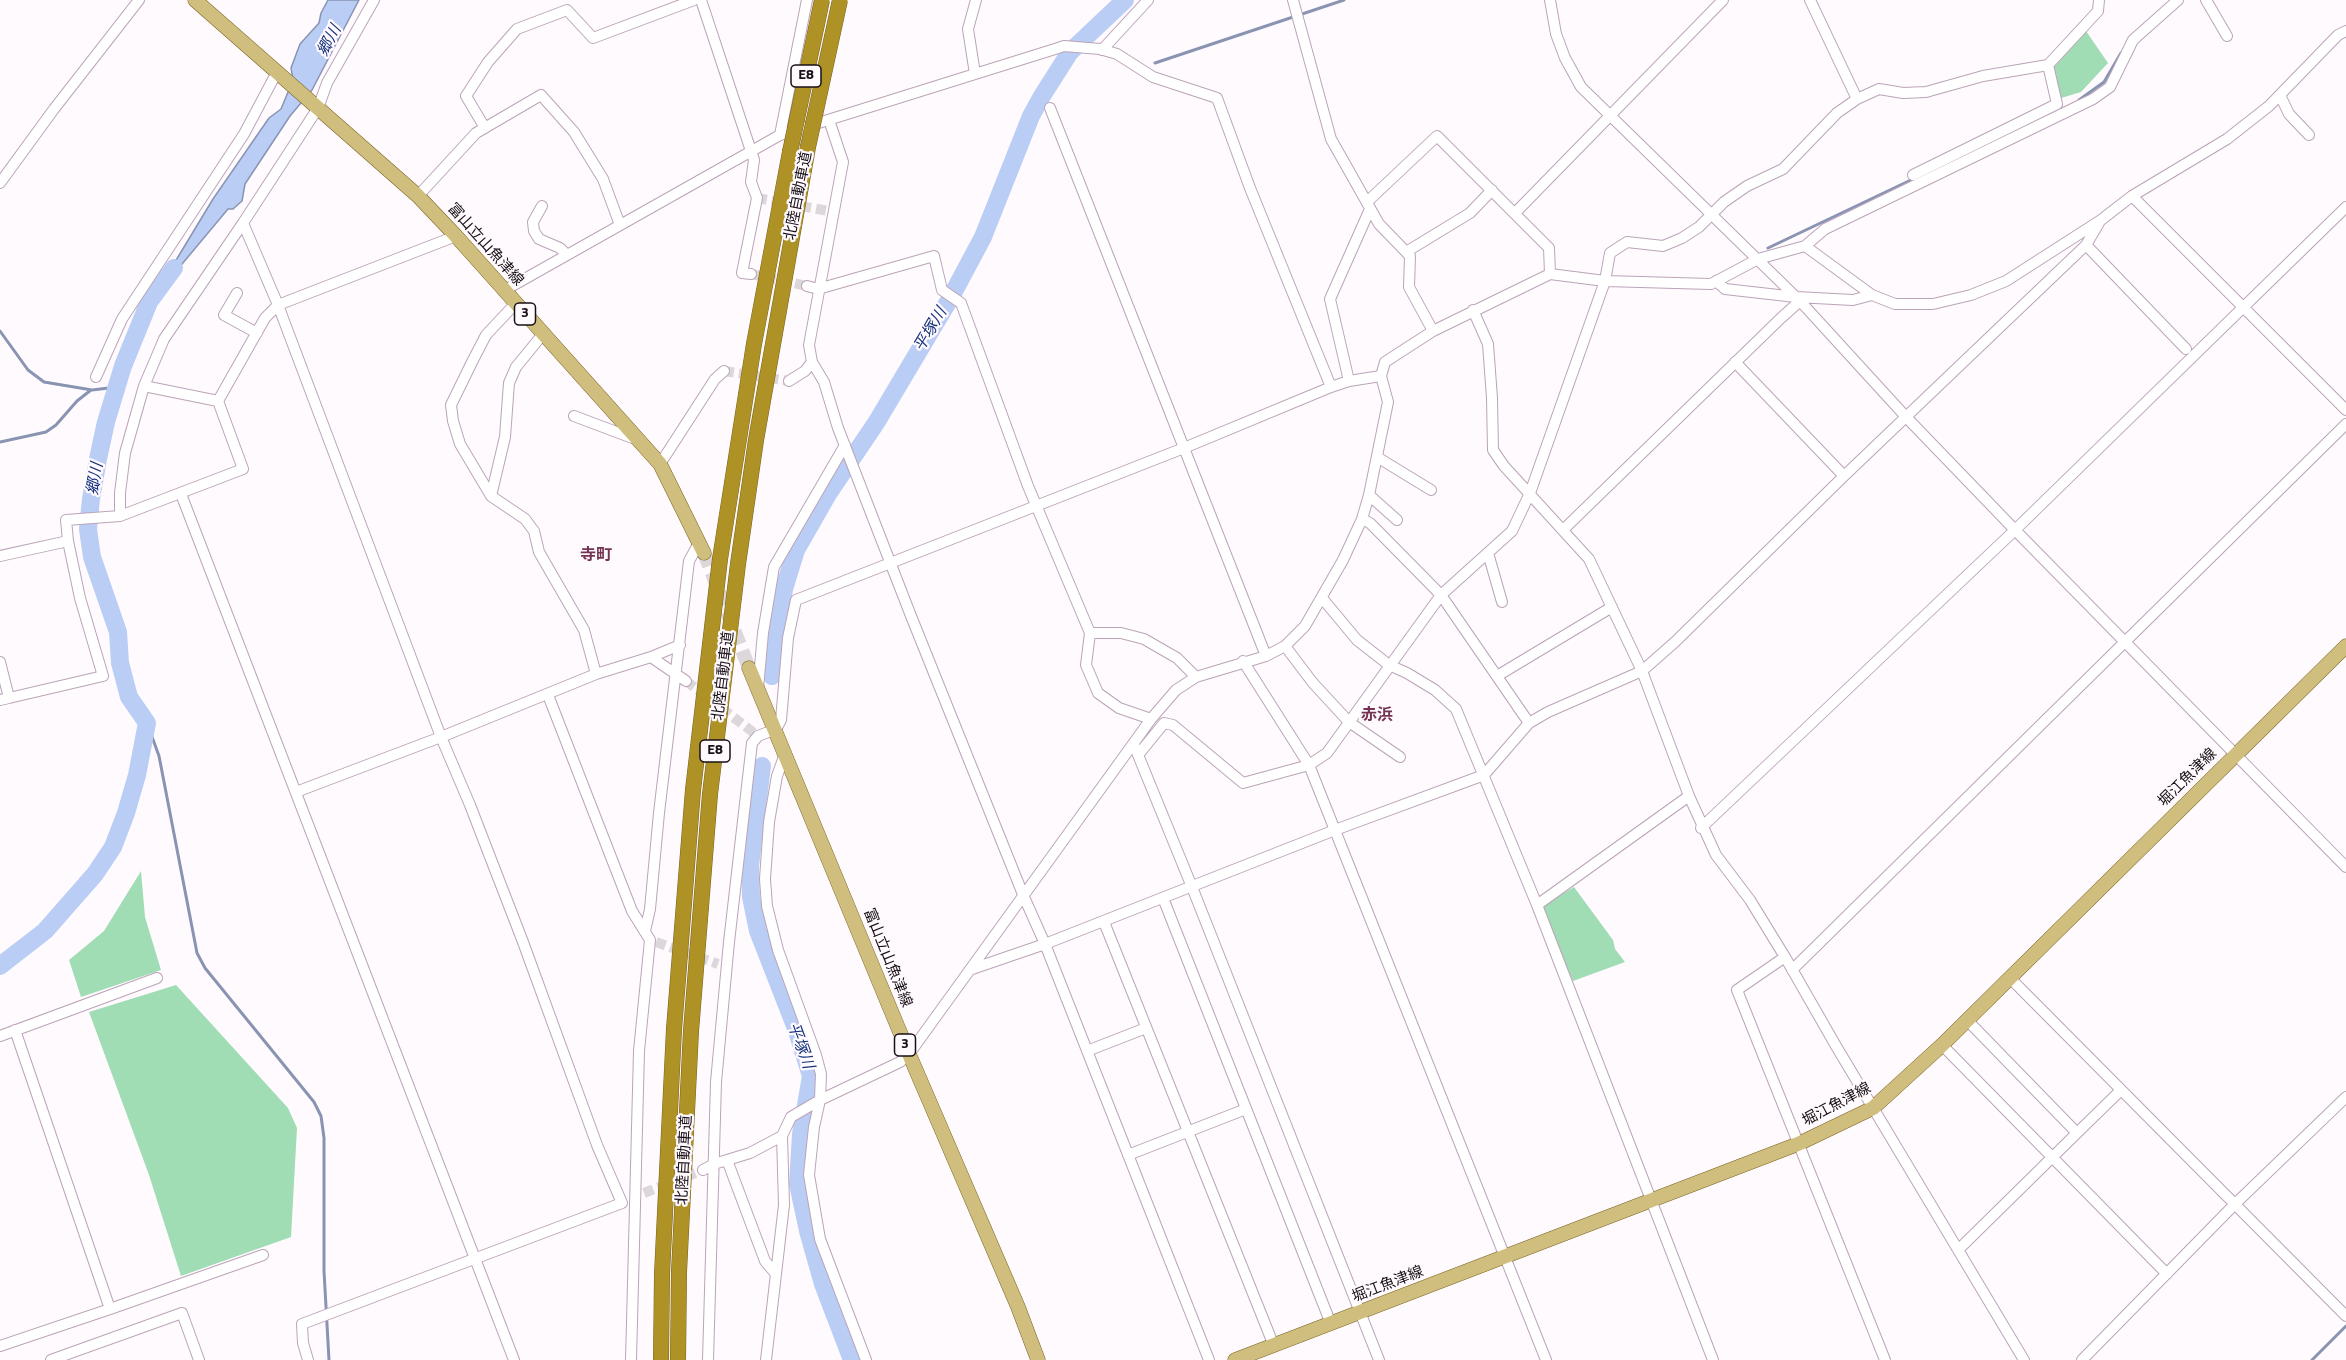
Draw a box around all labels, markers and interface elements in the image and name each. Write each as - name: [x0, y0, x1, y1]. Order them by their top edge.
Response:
- water label: 郷川: [314, 22, 346, 60]
- road number: E8: [791, 65, 821, 87]
- street label: 北陸自動車道: [782, 150, 816, 242]
- street label: 富山立山魚津線: [443, 200, 527, 290]
- road number: 3: [514, 303, 536, 325]
- water label: 平塚川: [910, 304, 952, 356]
- water label: 郷川: [84, 462, 108, 496]
- district label: 寺町: [580, 546, 612, 566]
- street label: 北陸自動車道: [710, 630, 738, 722]
- district label: 赤浜: [1361, 706, 1393, 726]
- road number: E8: [700, 740, 730, 762]
- street label: 堀江魚津線: [2155, 745, 2221, 811]
- street label: 富山立山魚津線: [859, 906, 915, 1010]
- water label: 平塚川: [783, 1020, 817, 1072]
- road number: 3: [894, 1034, 916, 1056]
- street label: 堀江魚津線: [1800, 1079, 1874, 1131]
- street label: 北陸自動車道: [674, 1115, 696, 1205]
- street label: 堀江魚津線: [1350, 1263, 1426, 1307]

